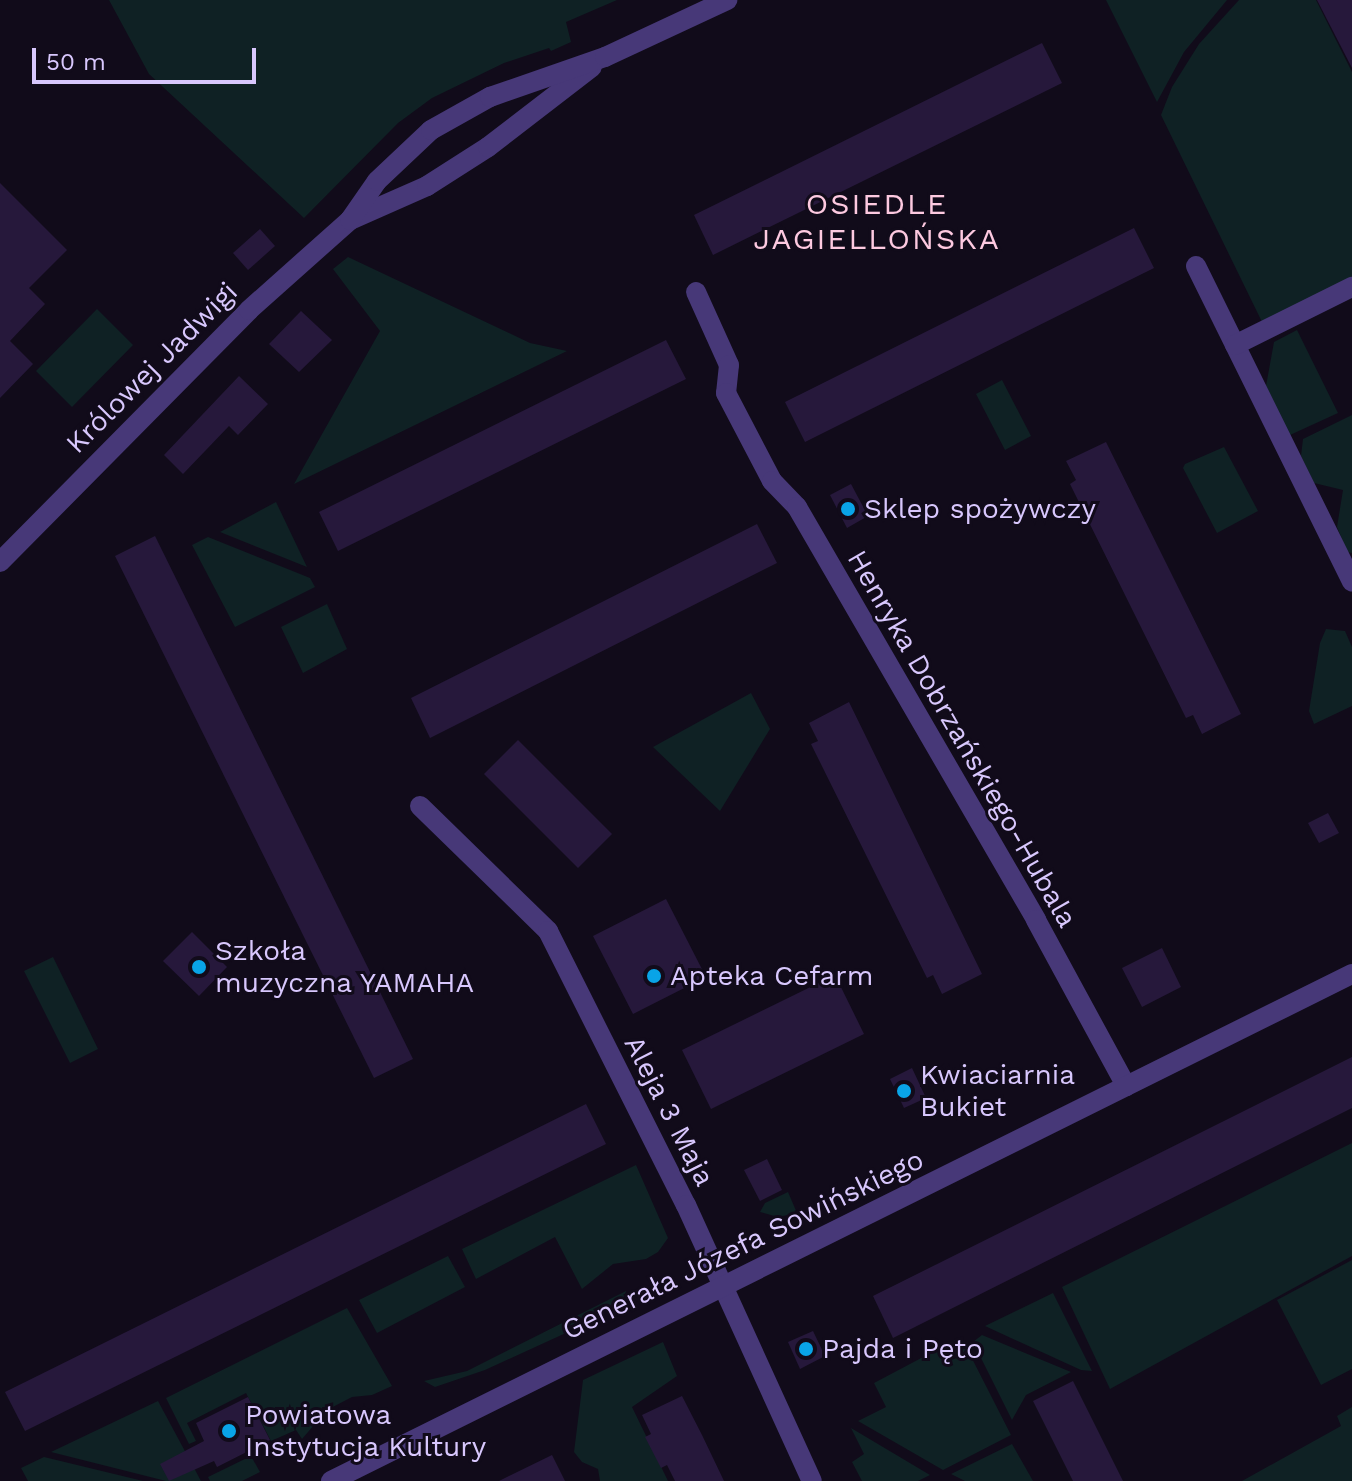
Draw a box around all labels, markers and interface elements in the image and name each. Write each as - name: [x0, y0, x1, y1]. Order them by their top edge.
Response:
- scale bar: [36, 32, 260, 82]
- text: 50 m: [46, 48, 106, 76]
- district label: OSIEDLE JAGIELLOŃSKA: [753, 186, 1001, 256]
- street label: Królowej Jadwigi: [59, 275, 245, 461]
- place label: Sklep spożywczy: [864, 492, 1096, 526]
- marker: Sklep spożywczy: [839, 500, 857, 518]
- street label: Henryka Dobrzańskiego-Hubala: [840, 544, 1084, 934]
- place label: Szkoła muzyczna YAMAHA: [215, 934, 476, 1000]
- marker: Szkoła muzyczna YAMAHA: [190, 958, 208, 976]
- place label: Apteka Cefarm: [670, 959, 874, 993]
- marker: Apteka Cefarm: [645, 967, 663, 985]
- street label: Aleja 3 Maja: [617, 1030, 721, 1192]
- place label: Kwiaciarnia Bukiet: [920, 1058, 1075, 1124]
- marker: Kwiaciarnia Bukiet: [895, 1082, 913, 1100]
- street label: Generała Józefa Sowińskiego: [556, 1142, 930, 1348]
- place label: Pajda i Pęto: [822, 1332, 983, 1366]
- marker: Pajda i Pęto: [797, 1340, 815, 1358]
- place label: Powiatowa Instytucja Kultury: [245, 1398, 487, 1464]
- marker: Powiatowa Instytucja Kultury: [220, 1422, 238, 1440]

